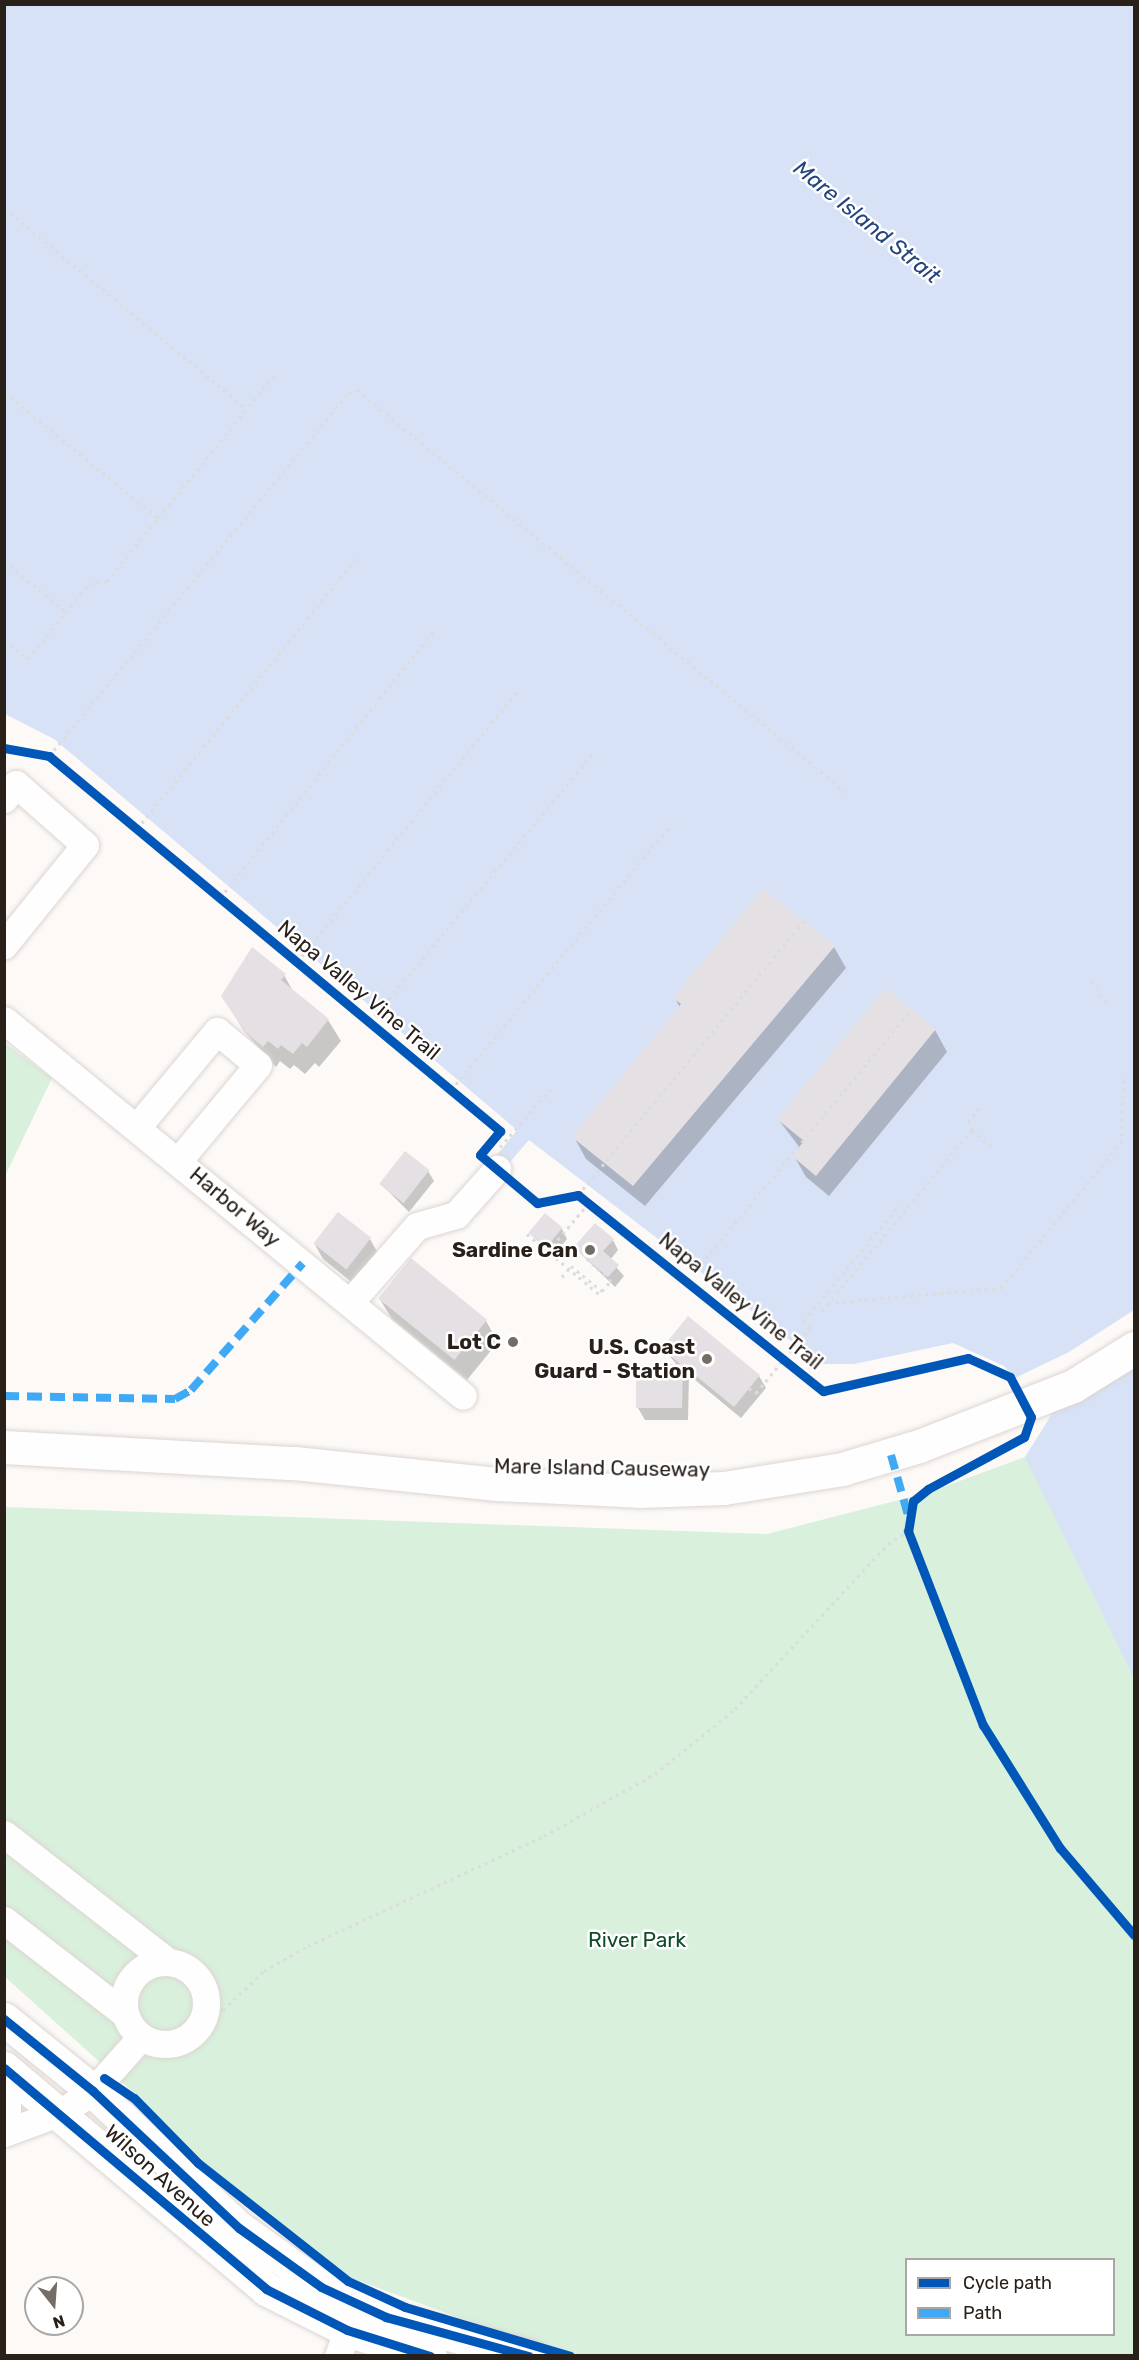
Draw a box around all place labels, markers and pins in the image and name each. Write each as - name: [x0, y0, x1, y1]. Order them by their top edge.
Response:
- place label: Sardine Can: [452, 1237, 578, 1263]
- marker: Sardine Can: [583, 1243, 597, 1257]
- place label: Lot C: [447, 1329, 501, 1355]
- place label: U.S. Coast Guard - Station: [534, 1334, 695, 1384]
- marker: Lot C: [506, 1335, 520, 1349]
- marker: U.S. Coast Guard - Station: [700, 1352, 714, 1366]

